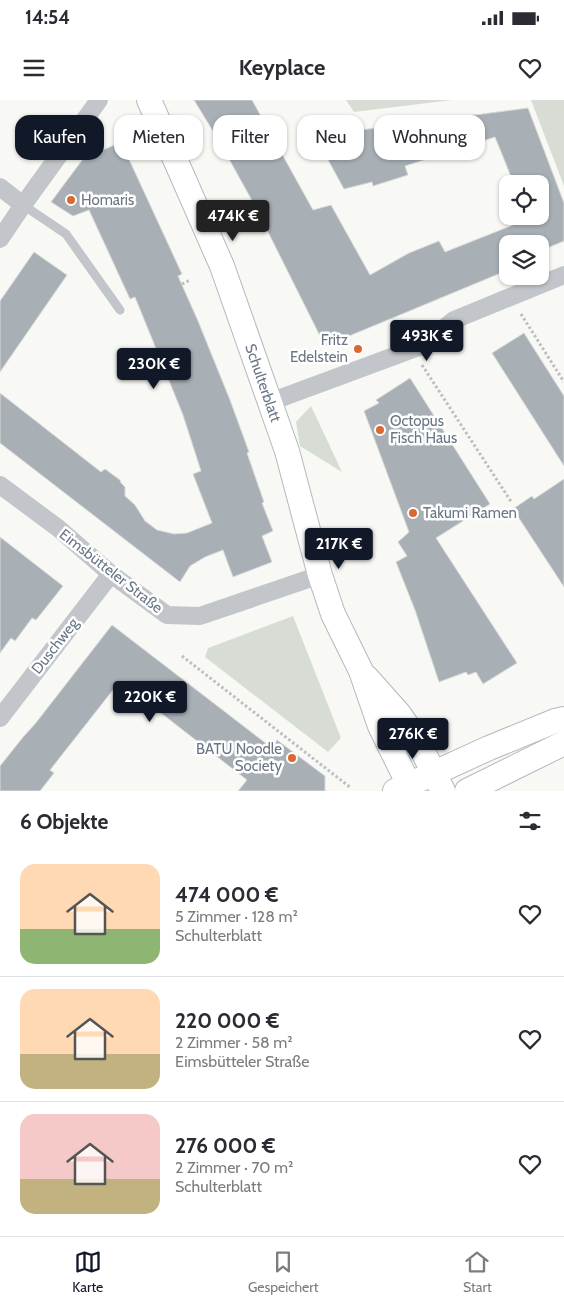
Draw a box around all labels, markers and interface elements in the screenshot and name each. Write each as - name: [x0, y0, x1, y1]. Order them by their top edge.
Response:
- text: 14:54: [25, 6, 70, 29]
- icon: menu: [20, 54, 48, 82]
- text: Keyplace: [239, 54, 325, 81]
- icon: heart: [516, 54, 544, 82]
- chip: Kaufen: [15, 115, 104, 160]
- chip: Mieten: [114, 115, 203, 160]
- chip: Filter: [213, 115, 287, 160]
- chip: Neu: [297, 115, 364, 160]
- chip: Wohnung: [374, 115, 485, 160]
- map controls: [499, 175, 549, 285]
- button: locate: [499, 175, 549, 225]
- place label: Homaris: [81, 191, 134, 209]
- marker: Homaris: [65, 194, 77, 206]
- pin: 474K €: [192, 200, 274, 242]
- text: 474K €: [207, 206, 259, 225]
- button: layers: [499, 235, 549, 285]
- pin: 493K €: [386, 320, 468, 362]
- text: 493K €: [401, 326, 453, 345]
- place label: Fritz Edelstein: [290, 331, 348, 366]
- street label: Schulterblatt: [241, 342, 285, 424]
- marker: Fritz Edelstein: [352, 343, 364, 355]
- pin: 230K €: [113, 348, 195, 390]
- text: 230K €: [128, 354, 180, 373]
- place label: Octopus Fisch Haus: [390, 412, 457, 447]
- marker: Octopus Fisch Haus: [374, 424, 386, 436]
- place label: Takumi Ramen: [423, 504, 517, 522]
- marker: Takumi Ramen: [407, 507, 419, 519]
- street label: Eimsbütteler Straße: [56, 525, 166, 617]
- pin: 217K €: [298, 528, 380, 570]
- text: 217K €: [316, 534, 362, 553]
- street label: Duschweg: [28, 614, 83, 677]
- pin: 220K €: [109, 680, 191, 723]
- text: 220K €: [124, 687, 176, 706]
- pin: 276K €: [372, 718, 454, 760]
- text: 276K €: [388, 724, 438, 743]
- place label: BATU Noodle Society: [196, 740, 282, 775]
- marker: BATU Noodle Society: [286, 752, 298, 764]
- icon: filters: [516, 807, 544, 835]
- text: 6 Objekte: [20, 809, 108, 834]
- text: 474 000 €: [175, 882, 279, 907]
- icon: home: [60, 884, 120, 944]
- icon: heart: [516, 900, 544, 928]
- text: 5 Zimmer · 128 m²: [175, 907, 298, 926]
- text: Schulterblatt: [175, 926, 262, 945]
- text: 220 000 €: [175, 1008, 279, 1033]
- icon: home: [60, 1009, 120, 1069]
- icon: heart: [516, 1025, 544, 1053]
- text: 2 Zimmer · 58 m²: [175, 1033, 293, 1052]
- text: Eimsbütteler Straße: [175, 1052, 309, 1071]
- text: 276 000 €: [175, 1133, 276, 1158]
- icon: home: [60, 1134, 120, 1194]
- icon: heart: [516, 1150, 544, 1178]
- text: 2 Zimmer · 70 m²: [175, 1158, 293, 1177]
- text: Schulterblatt: [175, 1177, 262, 1196]
- tab: Karte: [72, 1248, 103, 1296]
- tab: Gespeichert: [248, 1248, 318, 1296]
- tab: Start: [463, 1248, 492, 1296]

